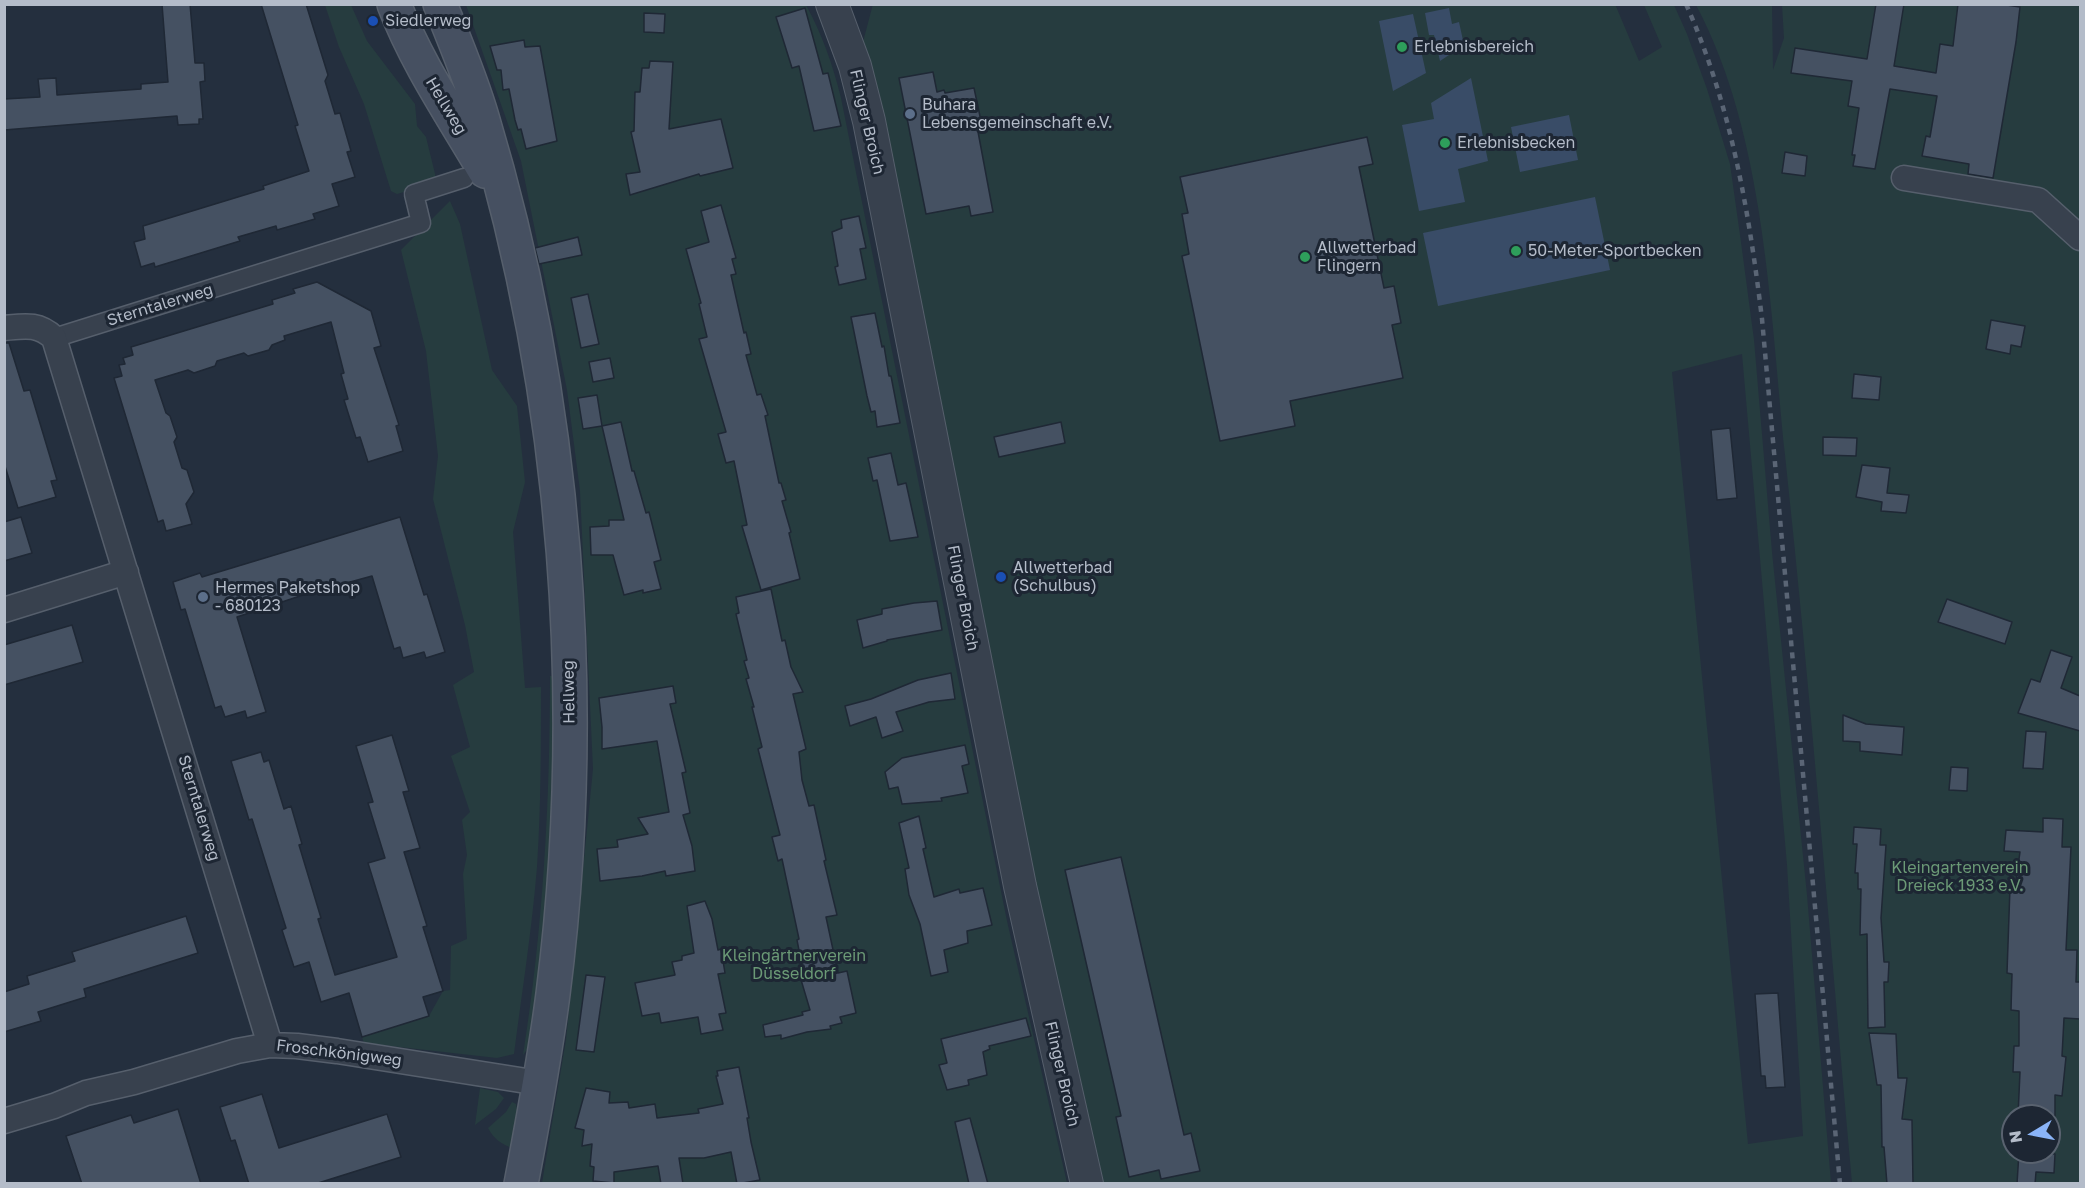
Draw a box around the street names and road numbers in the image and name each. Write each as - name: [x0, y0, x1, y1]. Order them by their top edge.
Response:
- street label: Flinger Broich: [846, 68, 888, 176]
- street label: Hellweg: [421, 74, 471, 138]
- street label: Sterntalerweg: [105, 280, 215, 330]
- street label: Flinger Broich: [943, 543, 983, 653]
- street label: Hellweg: [559, 660, 579, 724]
- street label: Sterntalerweg: [174, 753, 224, 863]
- street label: Flinger Broich: [1041, 1020, 1083, 1128]
- street label: Froschkönigweg: [275, 1036, 403, 1070]

